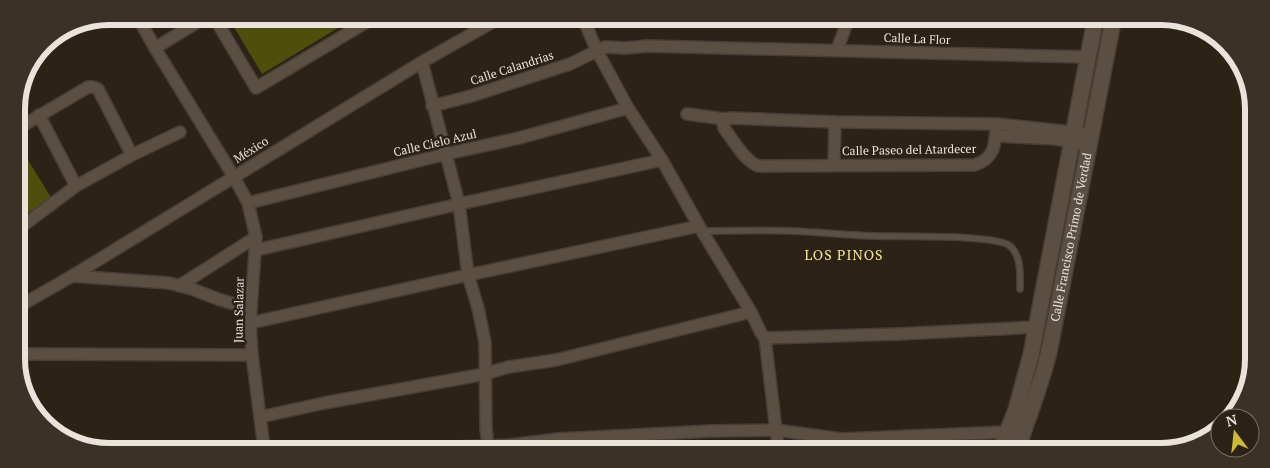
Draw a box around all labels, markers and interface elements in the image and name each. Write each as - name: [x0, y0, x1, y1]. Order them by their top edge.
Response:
- street label: Calle La Flor: [883, 30, 951, 47]
- street label: Calle Calandrias: [468, 47, 555, 88]
- street label: Calle Cielo Azul: [392, 126, 478, 159]
- street label: México: [231, 133, 271, 166]
- street label: Calle Paseo del Atardecer: [842, 141, 977, 158]
- street label: Calle Francisco Primo de Verdad: [1047, 151, 1094, 323]
- district label: LOS PINOS: [805, 245, 884, 264]
- street label: Juan Salazar: [230, 277, 247, 343]
- north arrow: [1210, 408, 1260, 458]
- text: N: [1224, 409, 1239, 431]

